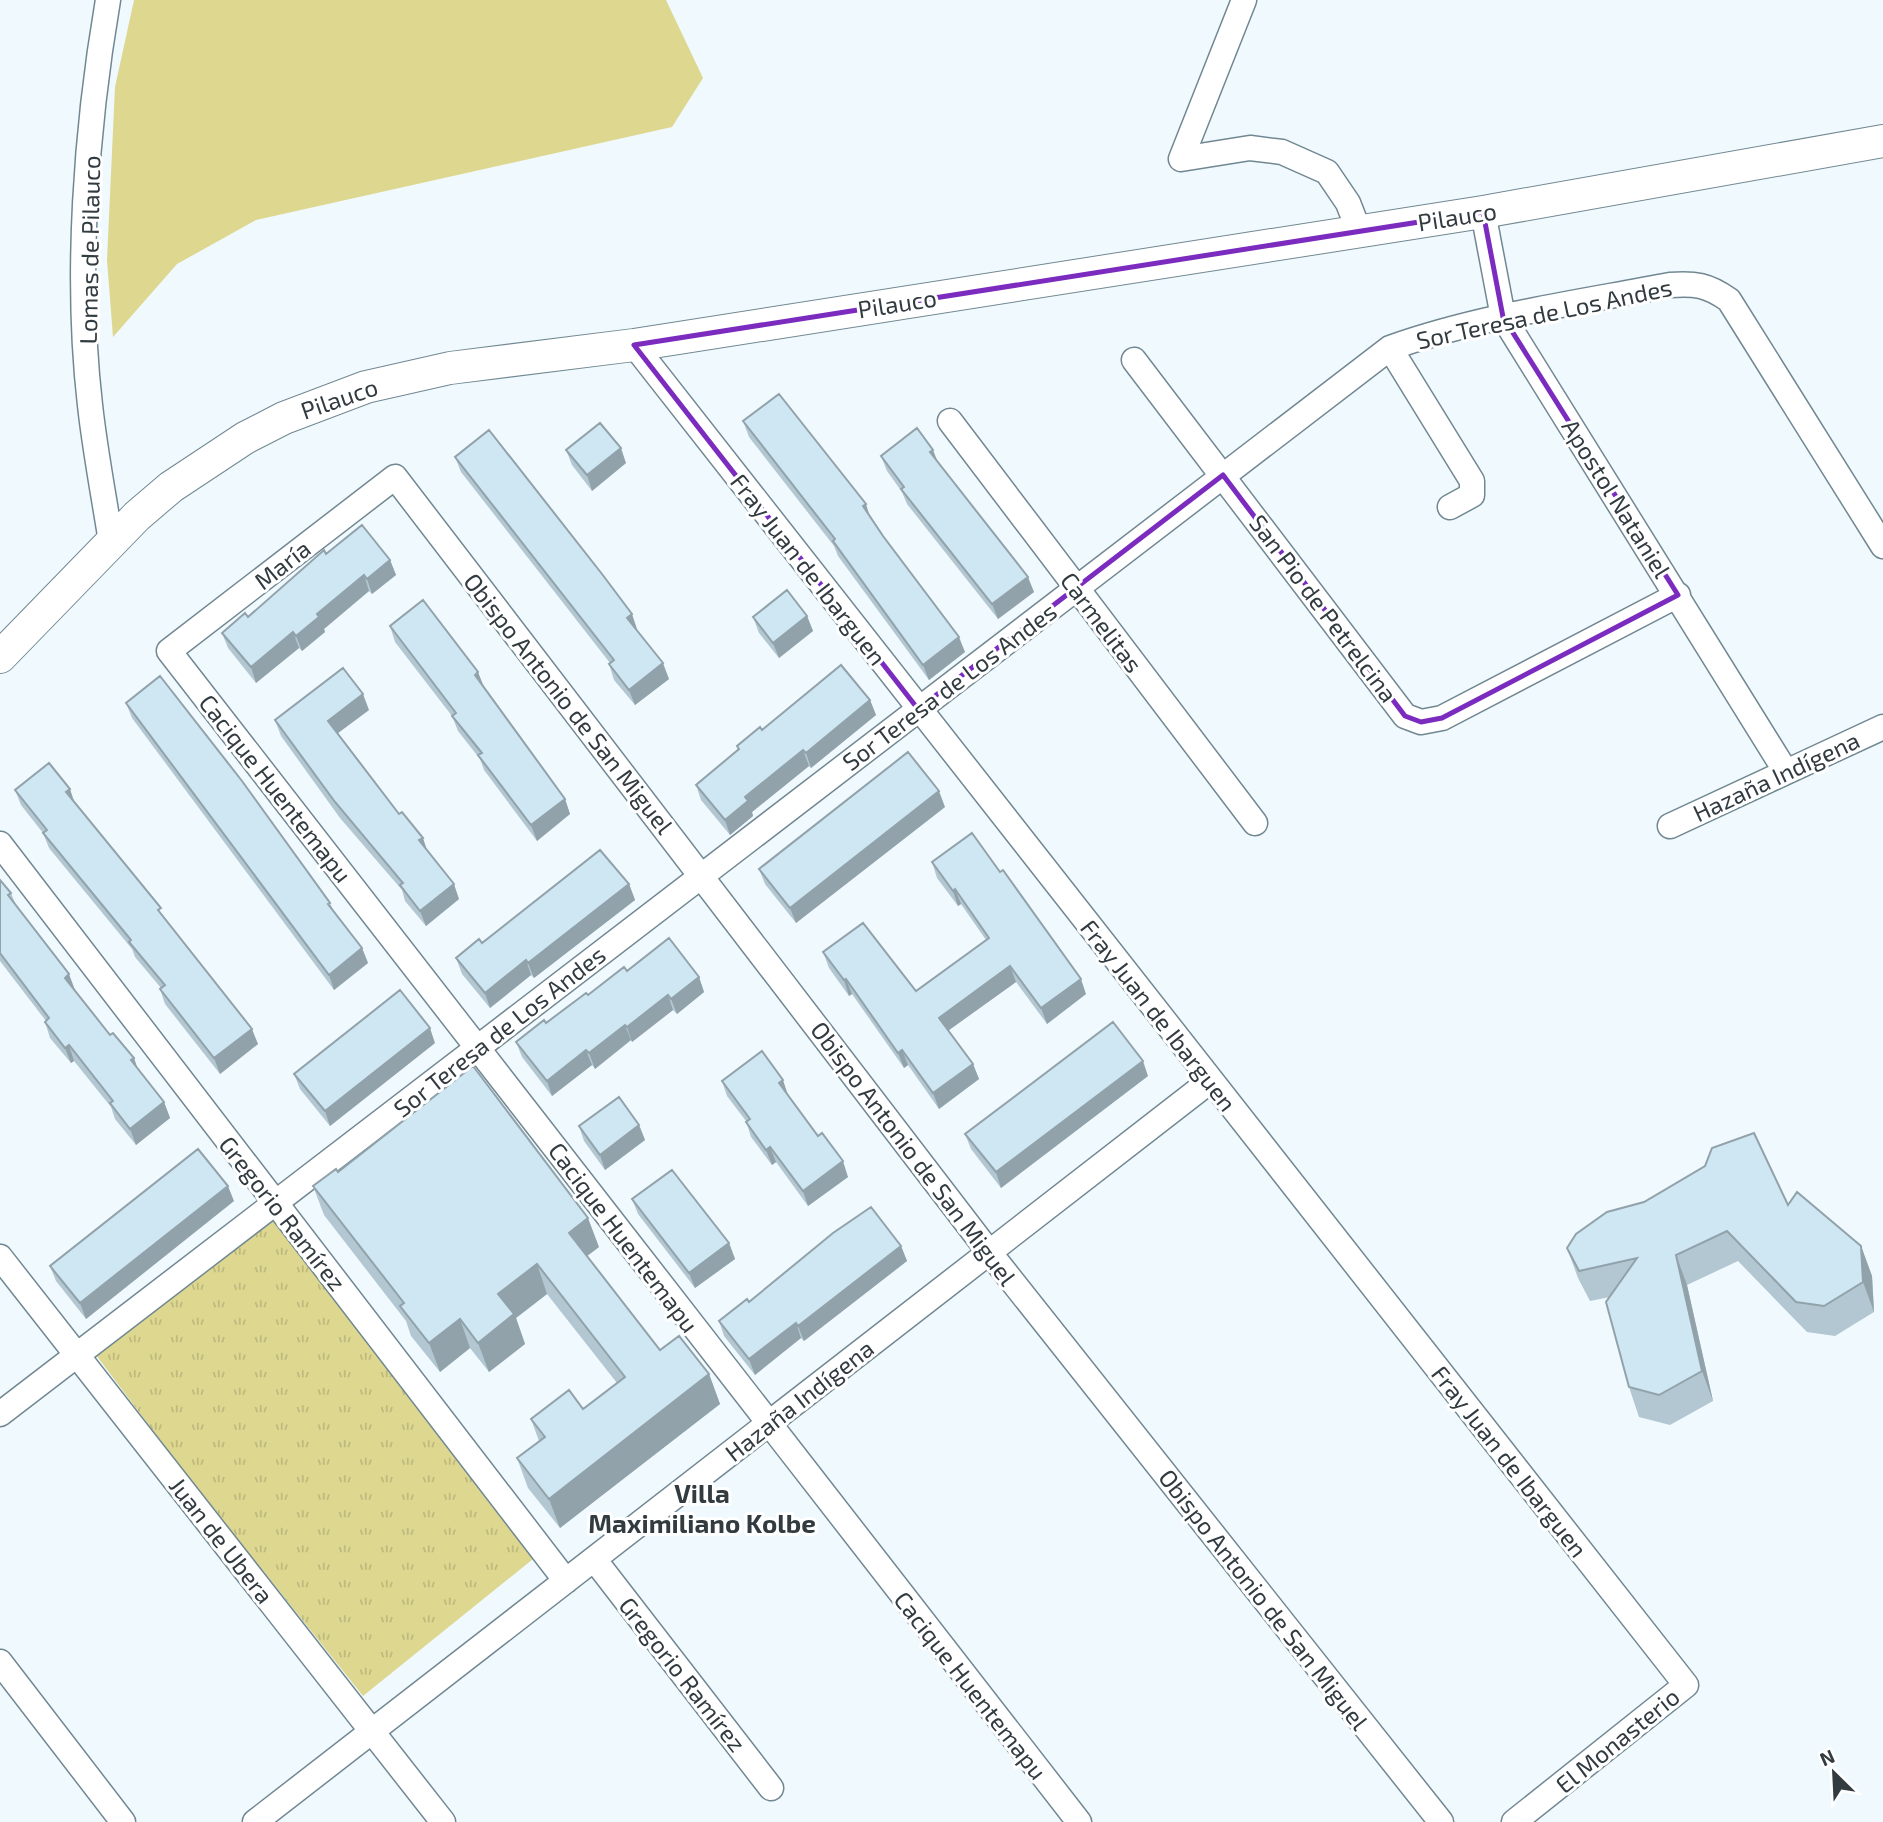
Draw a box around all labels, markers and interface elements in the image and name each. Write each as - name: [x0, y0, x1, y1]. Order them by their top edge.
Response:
- street label: Lomas de Pilauco: [73, 155, 105, 345]
- street label: Pilauco: [1416, 195, 1498, 237]
- street label: Sor Teresa de Los Andes: [1413, 272, 1675, 354]
- street label: Pilauco: [856, 282, 938, 324]
- street label: Pilauco: [297, 371, 381, 425]
- street label: Apostol Nataniel: [1557, 413, 1677, 583]
- street label: Fray Juan de Ibarguen: [725, 467, 893, 671]
- street label: San Pio de Petrelcina: [1244, 509, 1404, 707]
- street label: María: [248, 533, 316, 595]
- street label: Carmelitas: [1055, 566, 1149, 678]
- street label: Obispo Antonio de San Miguel: [458, 567, 680, 839]
- street label: Sor Teresa de Los Andes: [836, 596, 1062, 776]
- street label: Cacique Huentemapu: [194, 688, 358, 888]
- street label: Hazaña Indígena: [1688, 725, 1864, 827]
- street label: Fray Juan de Ibarguen: [1075, 913, 1243, 1117]
- street label: Sor Teresa de Los Andes: [387, 939, 611, 1123]
- street label: Obispo Antonio de San Miguel: [805, 1015, 1023, 1291]
- street label: Gregorio Ramírez: [214, 1130, 352, 1296]
- street label: Cacique Huentemapu: [543, 1136, 705, 1338]
- street label: Hazaña Indígena: [719, 1333, 879, 1467]
- street label: Fray Juan de Ibarguen: [1426, 1359, 1594, 1563]
- street label: Obispo Antonio de San Miguel: [1153, 1463, 1375, 1735]
- street label: Juan de Ubera: [164, 1471, 280, 1609]
- district label: Villa Maximiliano Kolbe: [588, 1477, 816, 1538]
- street label: Cacique Huentemapu: [889, 1585, 1053, 1785]
- street label: Gregorio Ramírez: [614, 1591, 752, 1757]
- street label: El Monasterio: [1549, 1681, 1685, 1799]
- north arrow: [1799, 1738, 1869, 1808]
- text: N: [1816, 1744, 1838, 1770]

